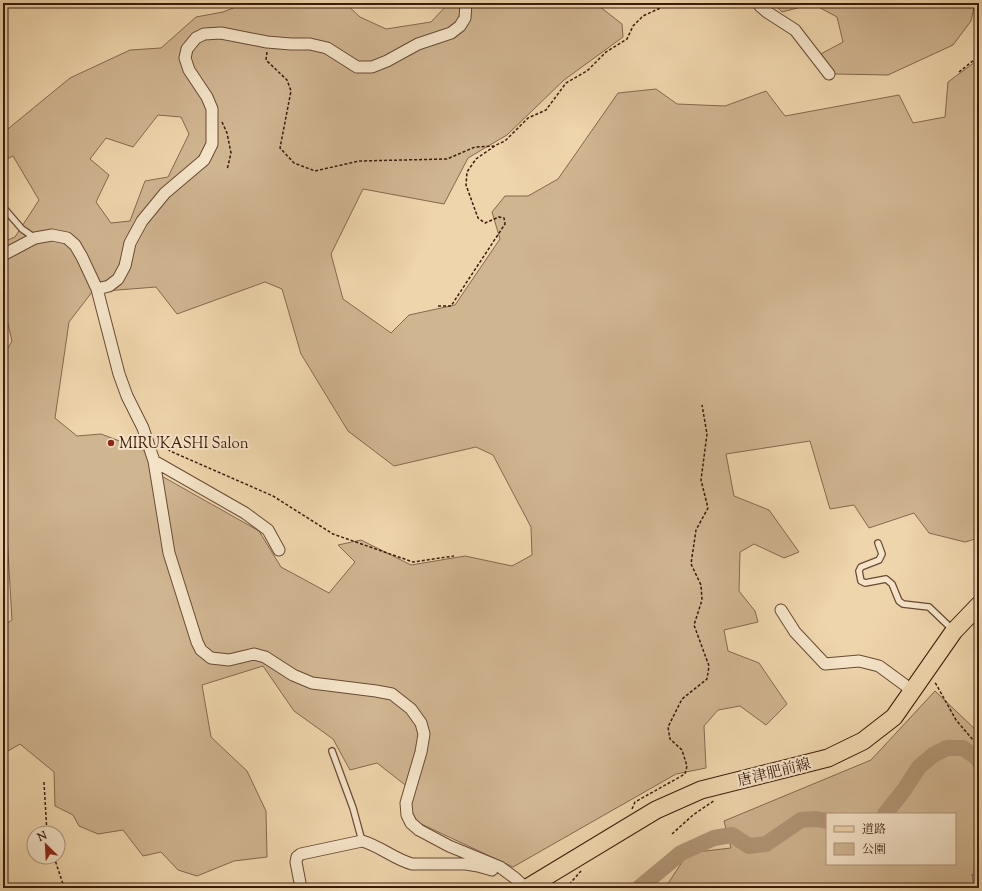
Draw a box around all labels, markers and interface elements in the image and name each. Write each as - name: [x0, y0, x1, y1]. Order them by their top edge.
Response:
- place label: MIRUKASHI Salon: [119, 434, 249, 455]
- marker: MIRUKASHI Salon: [106, 438, 116, 448]
- street label: 唐津肥前線: [735, 754, 813, 793]
- legend: [826, 813, 956, 865]
- text: 道路: [862, 821, 886, 839]
- north arrow: [26, 825, 66, 865]
- text: N: [34, 828, 50, 846]
- text: 公園: [862, 841, 886, 859]

